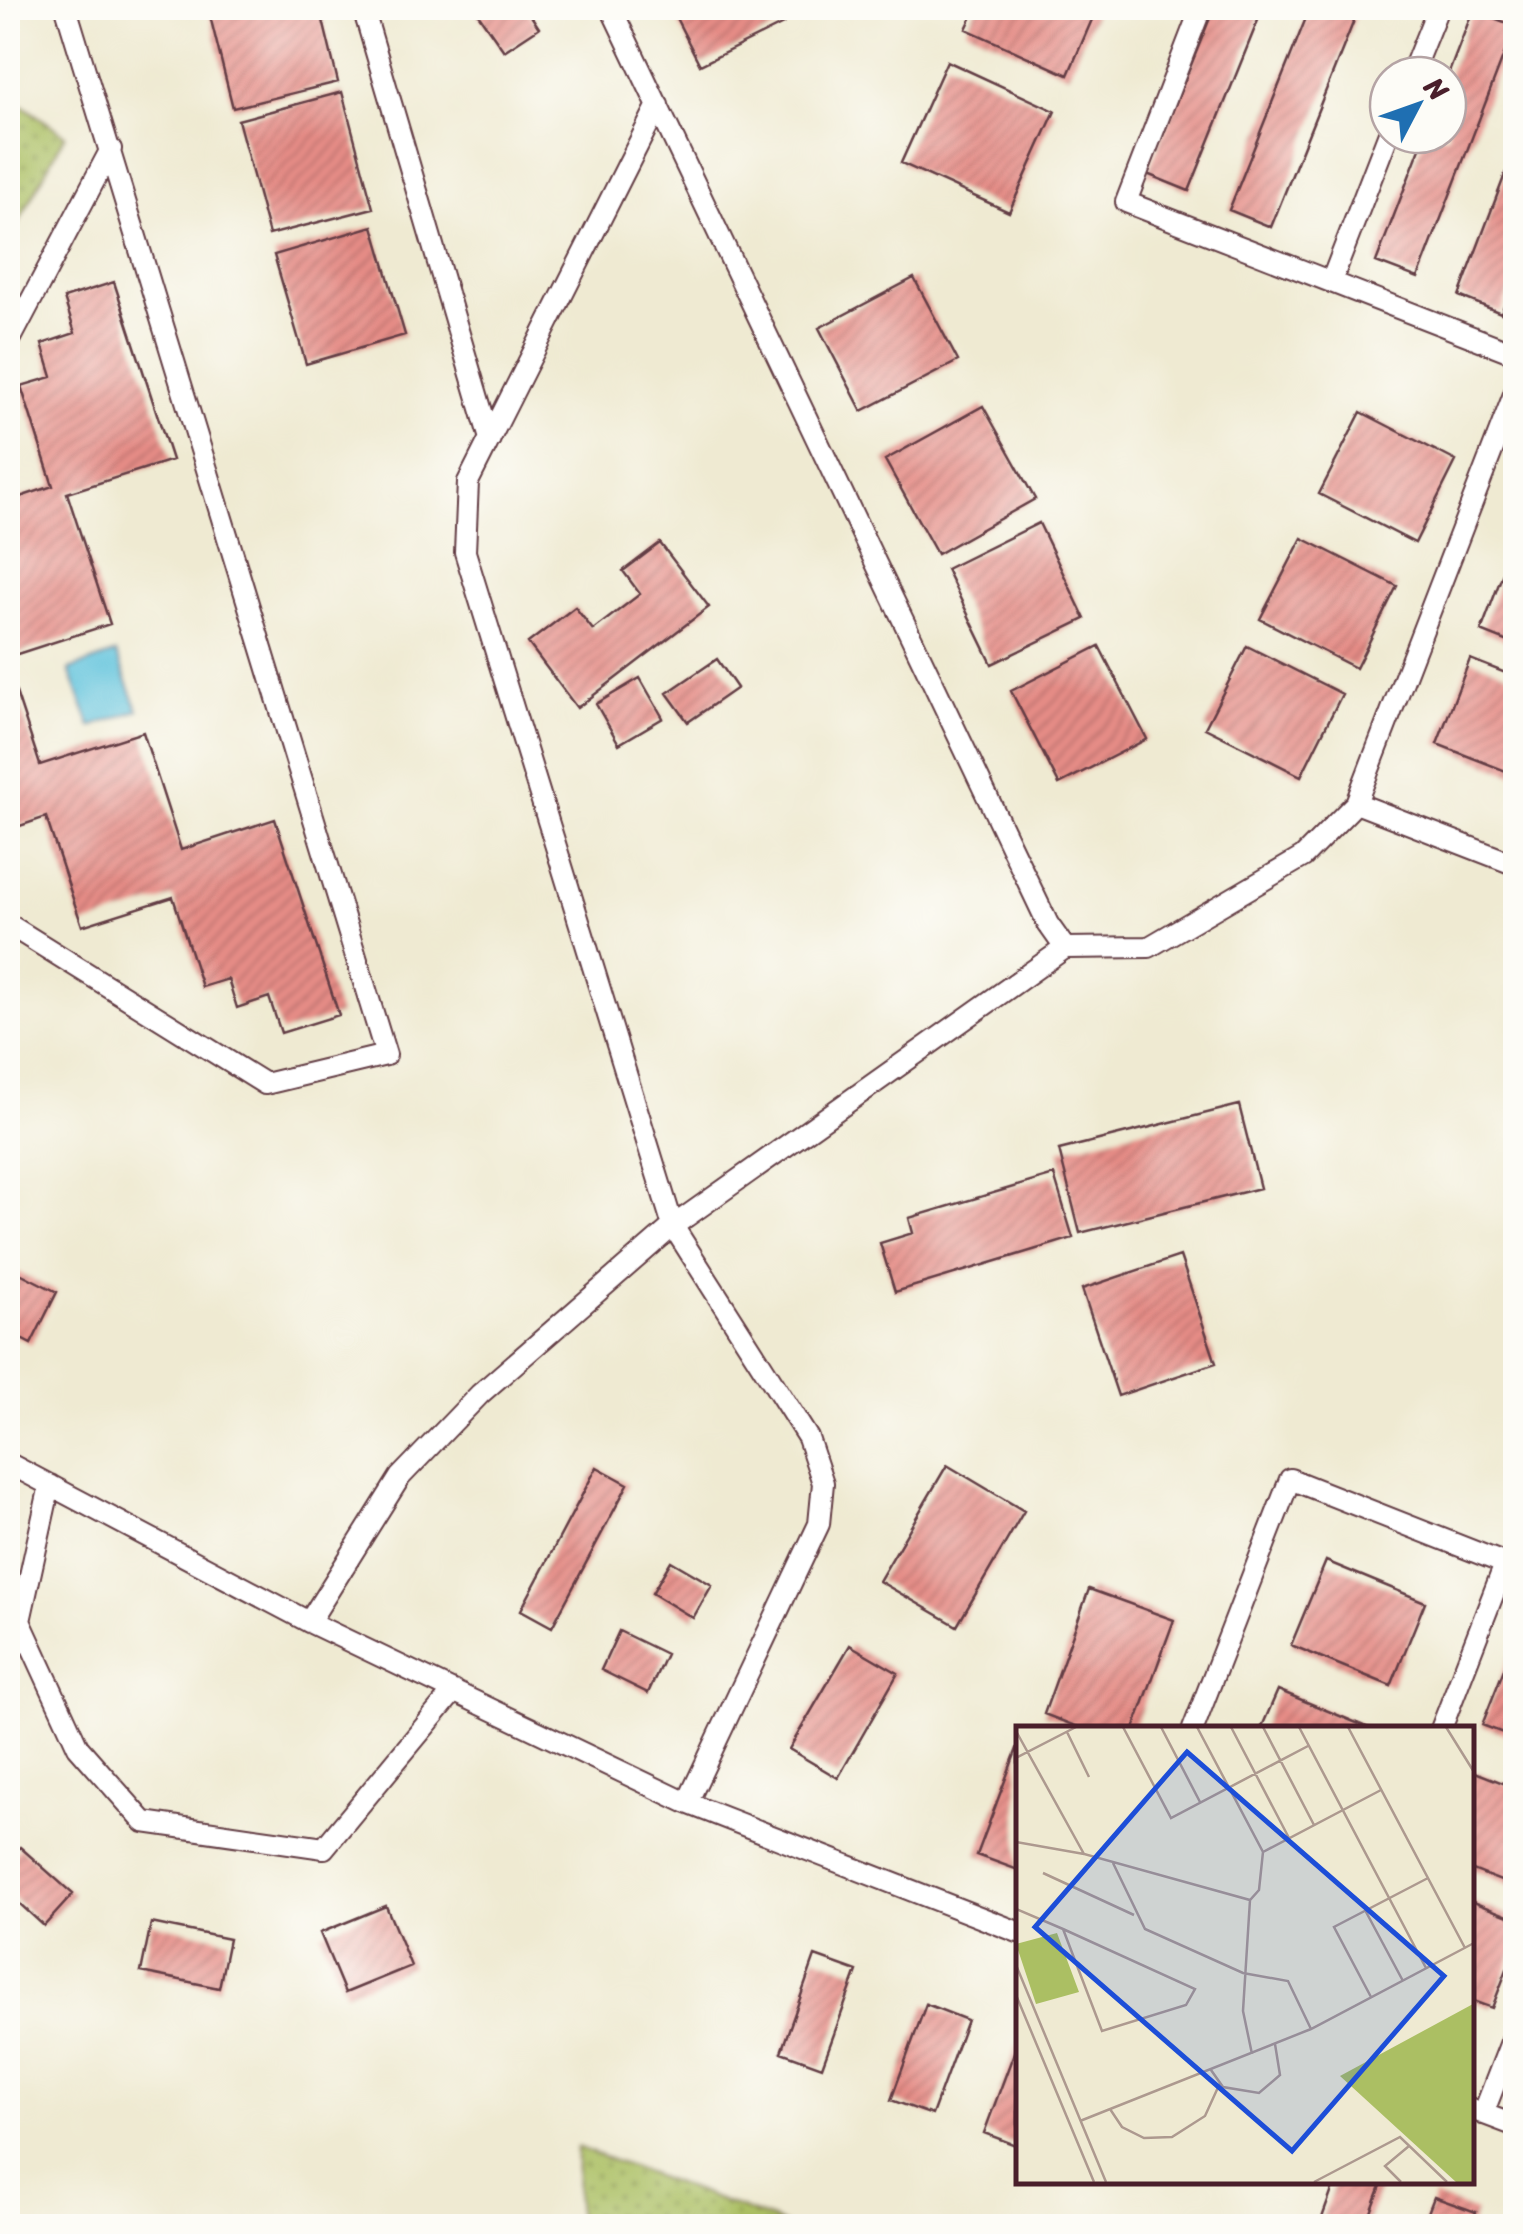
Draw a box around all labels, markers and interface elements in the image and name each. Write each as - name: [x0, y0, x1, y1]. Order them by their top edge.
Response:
- north arrow: [1368, 55, 1468, 155]
- text: N: [1411, 65, 1462, 113]
- inset map: [1016, 1726, 1473, 2184]

